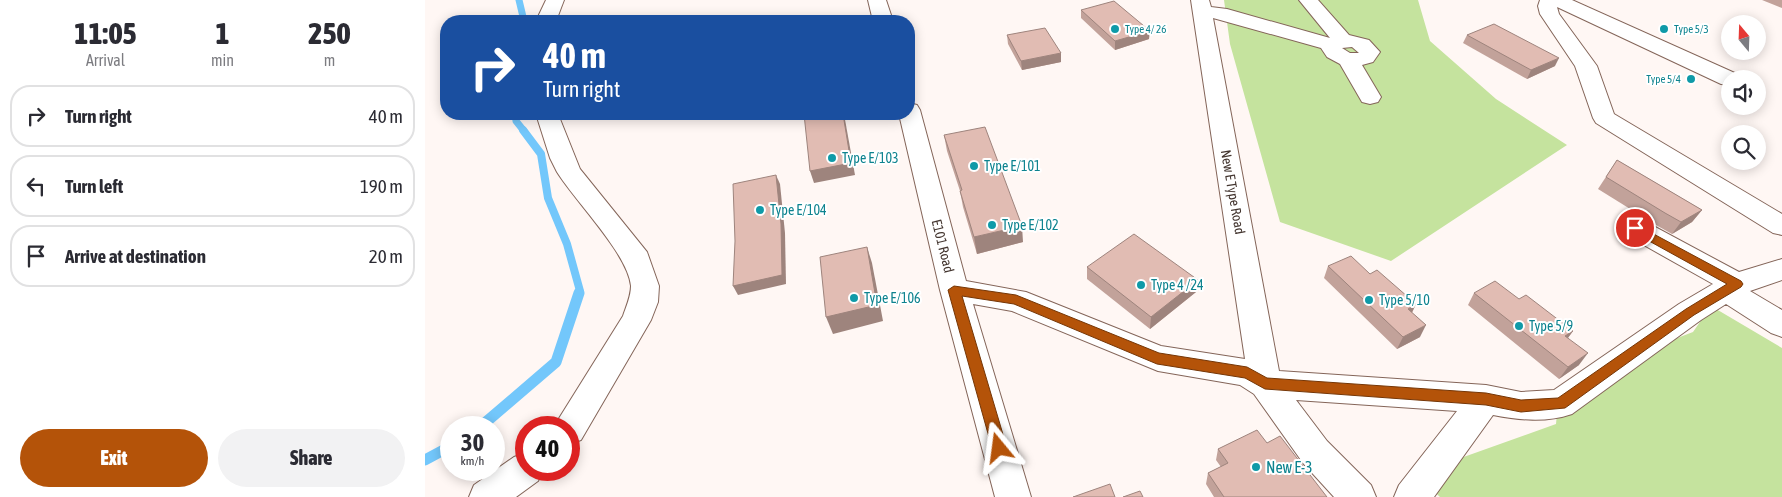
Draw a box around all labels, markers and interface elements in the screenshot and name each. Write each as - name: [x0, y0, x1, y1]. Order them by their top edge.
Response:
- north arrow: [1721, 15, 1766, 60]
- map controls: [1721, 15, 1766, 170]
- text: 11:05: [74, 16, 137, 50]
- text: 1: [215, 16, 230, 50]
- text: 250: [308, 16, 351, 50]
- marker: Type 4/ 26: [1109, 23, 1121, 35]
- place label: Type 4/ 26: [1125, 23, 1166, 35]
- marker: Type 5/3: [1658, 23, 1670, 35]
- place label: Type 5/3: [1674, 23, 1709, 35]
- icon: right: [460, 35, 525, 100]
- text: 40 m: [543, 35, 606, 75]
- text: Arrival: [86, 51, 125, 69]
- text: min: [211, 51, 234, 69]
- text: m: [324, 51, 335, 69]
- button: sound: [1721, 70, 1766, 115]
- place label: Type 5/4: [1646, 73, 1681, 85]
- marker: Type 5/4: [1685, 73, 1697, 85]
- text: Turn right: [543, 76, 620, 102]
- icon: right: [22, 102, 50, 130]
- text: Turn right: [65, 105, 132, 127]
- text: 40 m: [369, 105, 403, 127]
- button: search: [1721, 125, 1766, 170]
- street label: New E Type Road: [1218, 148, 1248, 236]
- place label: Type E/103: [842, 150, 899, 166]
- marker: Type E/103: [826, 152, 838, 164]
- place label: Type E/101: [984, 158, 1041, 174]
- marker: Type E/101: [968, 160, 980, 172]
- icon: left: [22, 172, 50, 200]
- text: Turn left: [65, 175, 123, 197]
- text: 190 m: [360, 175, 403, 197]
- place label: Type E/104: [770, 202, 827, 218]
- marker: Type E/104: [754, 204, 766, 216]
- pin: [1614, 207, 1656, 249]
- icon: arrive: [1621, 214, 1649, 242]
- place label: Type E/102: [1002, 217, 1059, 233]
- street label: E101 Road: [929, 218, 957, 274]
- marker: Type E/102: [986, 219, 998, 231]
- icon: arrive: [22, 242, 50, 270]
- text: Arrive at destination: [65, 245, 206, 267]
- text: 20 m: [369, 245, 403, 267]
- place label: Type 4 /24: [1151, 277, 1204, 293]
- marker: Type 4 /24: [1135, 279, 1147, 291]
- place label: Type E/106: [864, 290, 921, 306]
- marker: Type E/106: [848, 292, 860, 304]
- place label: Type 5/10: [1379, 292, 1430, 308]
- marker: Type 5/10: [1363, 294, 1375, 306]
- place label: Type 5/9: [1529, 318, 1573, 334]
- marker: Type 5/9: [1513, 320, 1525, 332]
- speed limit sign: 40: [515, 416, 580, 481]
- position arrow: [972, 421, 1024, 473]
- text: 30: [461, 428, 484, 456]
- button: Exit: [20, 429, 208, 487]
- button: Share: [218, 429, 405, 487]
- text: km/h: [461, 454, 484, 468]
- place label: New E-3: [1266, 458, 1313, 476]
- marker: New E-3: [1250, 461, 1262, 473]

